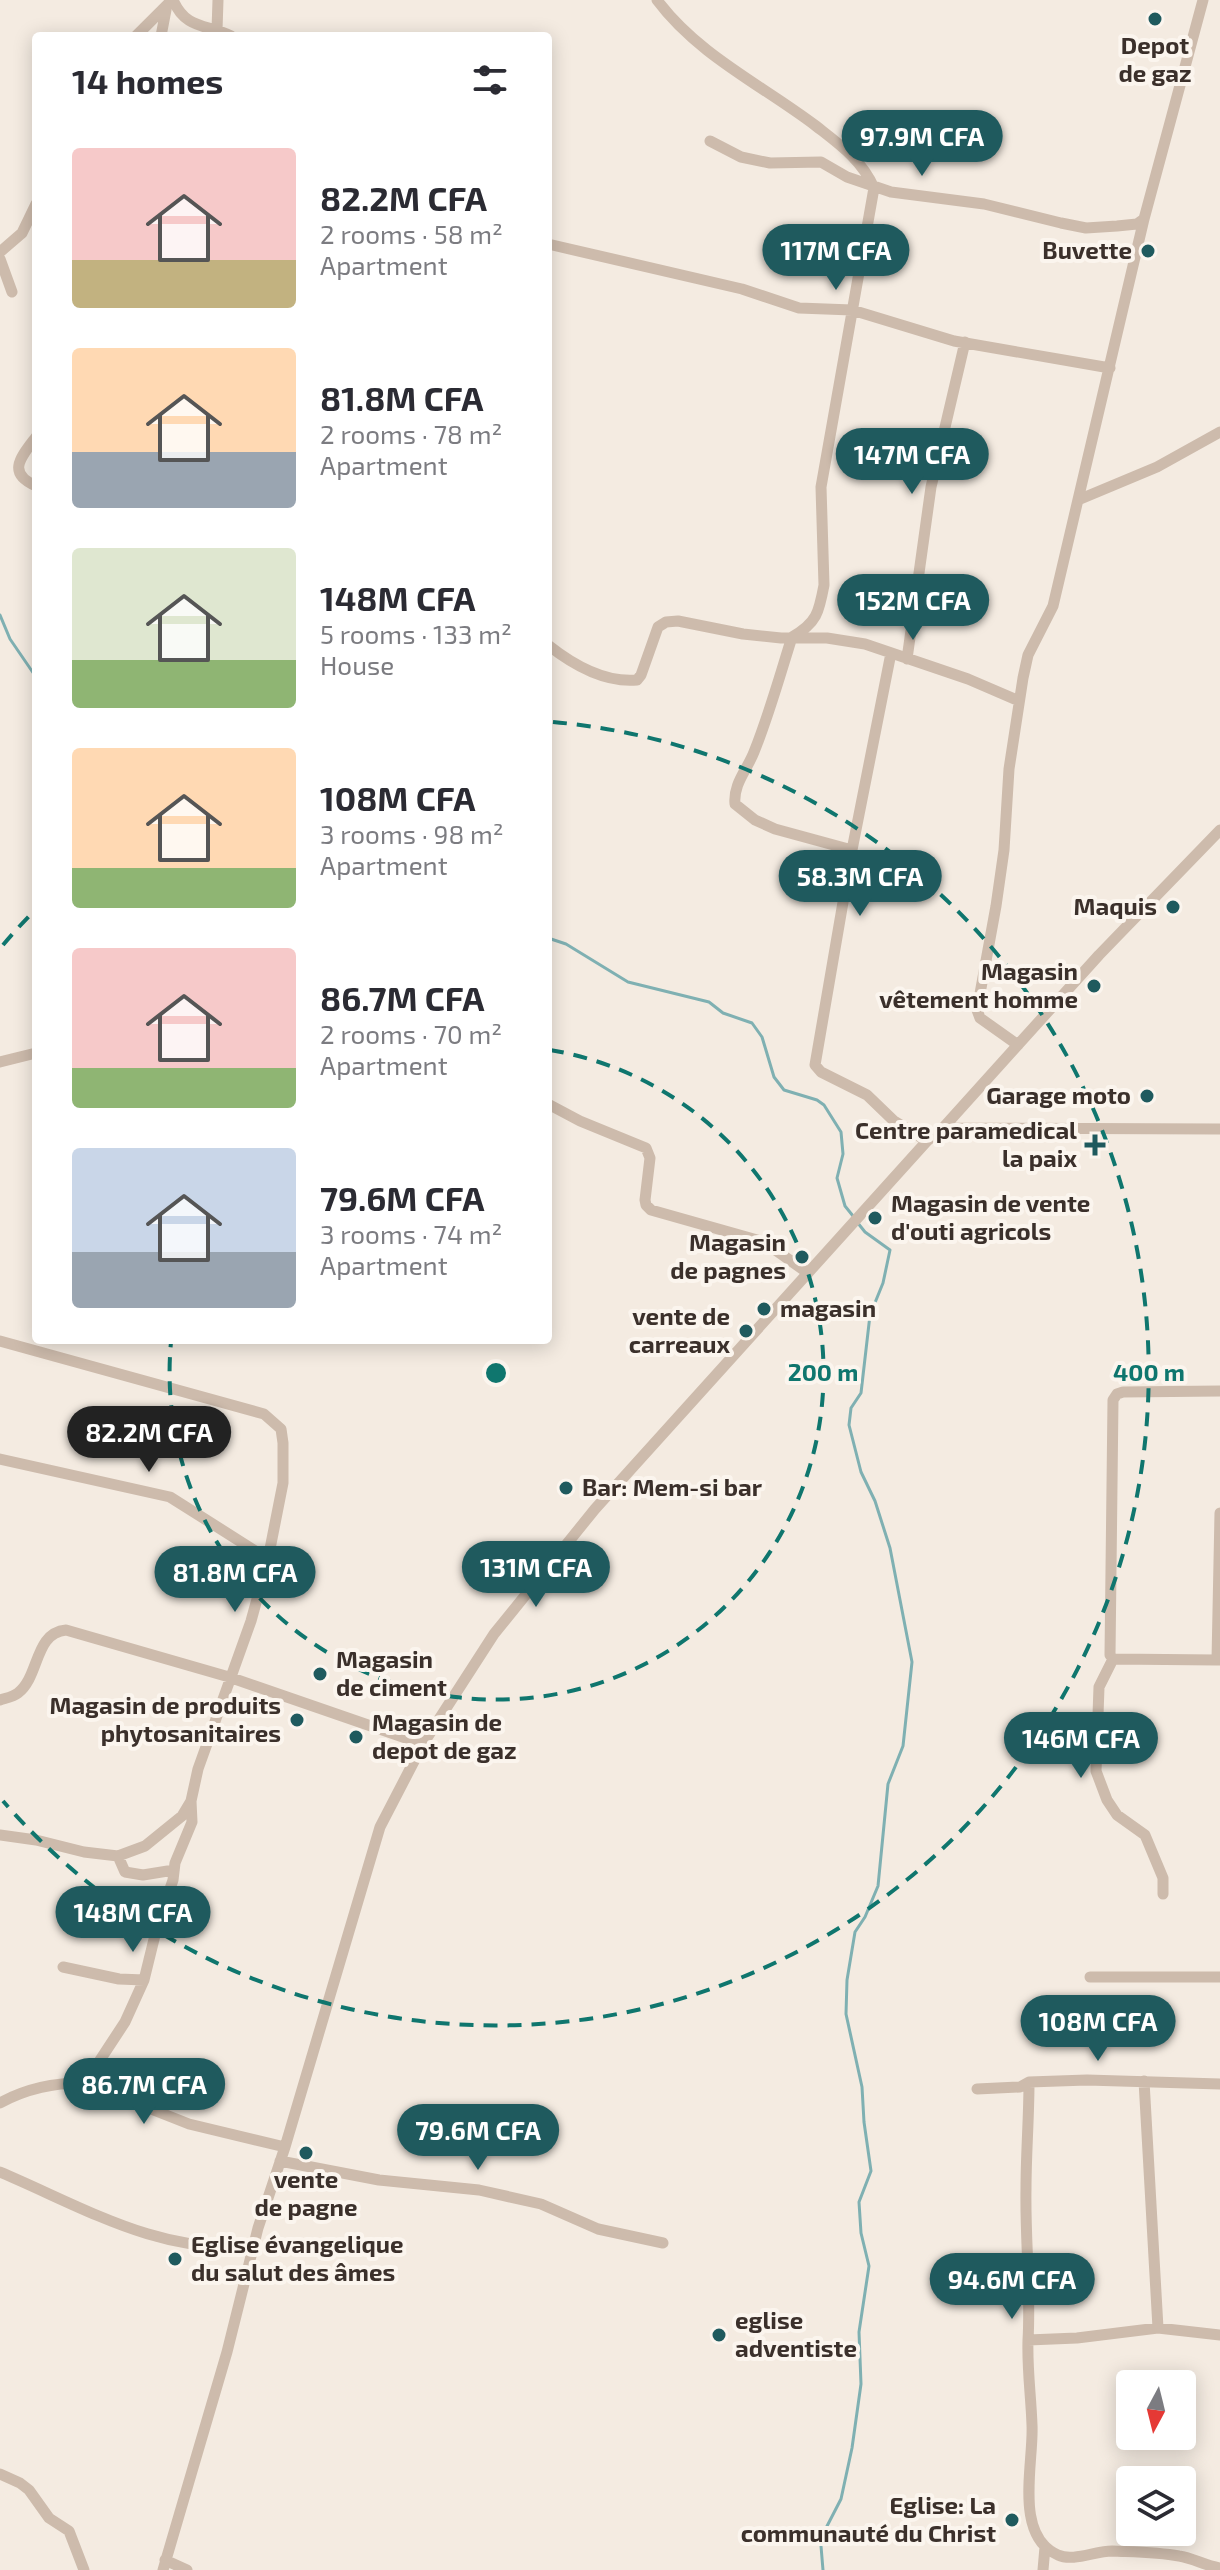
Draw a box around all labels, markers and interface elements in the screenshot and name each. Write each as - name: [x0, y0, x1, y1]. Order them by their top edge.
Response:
- marker: Depot de gaz: [1146, 10, 1164, 28]
- place label: Depot de gaz: [1118, 30, 1192, 87]
- icon: filters: [468, 58, 512, 102]
- text: 14 homes: [72, 60, 223, 101]
- pin: 97.9M CFA: [830, 110, 1014, 178]
- text: 97.9M CFA: [860, 120, 984, 151]
- text: 82.2M CFA: [320, 177, 487, 218]
- icon: home: [136, 180, 232, 276]
- text: 2 rooms · 58 m²: [320, 218, 503, 249]
- pin: 117M CFA: [753, 224, 919, 292]
- text: 117M CFA: [780, 234, 892, 265]
- place label: Buvette: [1042, 235, 1132, 264]
- marker: Buvette: [1139, 242, 1157, 260]
- text: Apartment: [320, 249, 448, 280]
- text: 81.8M CFA: [320, 377, 483, 418]
- icon: home: [136, 380, 232, 476]
- text: 2 rooms · 78 m²: [320, 418, 502, 449]
- pin: 147M CFA: [829, 428, 995, 496]
- text: 147M CFA: [854, 438, 970, 469]
- text: Apartment: [320, 449, 448, 480]
- pin: 152M CFA: [830, 574, 996, 642]
- text: 148M CFA: [320, 577, 476, 618]
- icon: home: [136, 580, 232, 676]
- text: 152M CFA: [855, 584, 971, 615]
- text: 5 rooms · 133 m²: [320, 618, 512, 649]
- text: House: [320, 649, 394, 680]
- text: 108M CFA: [320, 777, 475, 818]
- icon: home: [136, 780, 232, 876]
- text: 3 rooms · 98 m²: [320, 818, 504, 849]
- text: Apartment: [320, 849, 448, 880]
- pin: 58.3M CFA: [768, 850, 952, 918]
- text: 58.3M CFA: [797, 860, 923, 891]
- place label: Maquis: [1074, 891, 1157, 920]
- marker: Maquis: [1164, 898, 1182, 916]
- place label: Magasin vêtement homme: [879, 956, 1078, 1013]
- text: 86.7M CFA: [320, 977, 484, 1018]
- marker: Magasin vêtement homme: [1085, 977, 1103, 995]
- icon: home: [136, 980, 232, 1076]
- text: 2 rooms · 70 m²: [320, 1018, 502, 1049]
- text: Apartment: [320, 1049, 448, 1080]
- place label: Garage moto: [986, 1080, 1131, 1109]
- marker: Garage moto: [1138, 1087, 1156, 1105]
- place label: Centre paramedical la paix: [855, 1115, 1077, 1172]
- marker: Centre paramedical la paix: [1084, 1134, 1106, 1156]
- text: 79.6M CFA: [320, 1177, 484, 1218]
- icon: home: [136, 1180, 232, 1276]
- place label: Magasin de vente d'outi agricols: [891, 1188, 1090, 1245]
- marker: Magasin de vente d'outi agricols: [866, 1209, 884, 1227]
- text: 3 rooms · 74 m²: [320, 1218, 502, 1249]
- place label: Magasin de pagnes: [670, 1227, 786, 1284]
- marker: Magasin de pagnes: [793, 1248, 811, 1266]
- text: Apartment: [320, 1249, 448, 1280]
- place label: magasin: [780, 1293, 876, 1322]
- marker: magasin: [755, 1300, 773, 1318]
- place label: vente de carreaux: [629, 1301, 730, 1358]
- marker: vente de carreaux: [737, 1322, 755, 1340]
- text: 200 m: [788, 1357, 858, 1386]
- text: 400 m: [1113, 1357, 1185, 1386]
- centre of rings: [482, 1359, 510, 1387]
- pin: 82.2M CFA: [57, 1406, 241, 1474]
- text: 82.2M CFA: [85, 1416, 213, 1447]
- place label: Bar: Mem-si bar: [582, 1472, 763, 1501]
- marker: Bar: Mem-si bar: [557, 1479, 575, 1497]
- pin: 131M CFA: [453, 1541, 619, 1609]
- pin: 81.8M CFA: [143, 1546, 327, 1614]
- text: 131M CFA: [480, 1551, 592, 1582]
- text: 81.8M CFA: [173, 1556, 297, 1587]
- place label: Magasin de ciment: [336, 1644, 447, 1701]
- marker: Magasin de ciment: [311, 1665, 329, 1683]
- place label: Magasin de produits phytosanitaires: [49, 1690, 281, 1747]
- place label: Magasin de depot de gaz: [372, 1707, 517, 1764]
- marker: Magasin de produits phytosanitaires: [288, 1711, 306, 1729]
- pin: 146M CFA: [998, 1712, 1164, 1780]
- text: 146M CFA: [1022, 1722, 1140, 1753]
- marker: Magasin de depot de gaz: [347, 1728, 365, 1746]
- pin: 148M CFA: [50, 1886, 216, 1954]
- text: 148M CFA: [74, 1896, 192, 1927]
- pin: 108M CFA: [1015, 1995, 1181, 2063]
- text: 108M CFA: [1039, 2005, 1157, 2036]
- pin: 86.7M CFA: [52, 2058, 236, 2126]
- text: 86.7M CFA: [81, 2068, 207, 2099]
- pin: 79.6M CFA: [386, 2104, 570, 2172]
- text: 79.6M CFA: [415, 2114, 541, 2145]
- marker: vente de pagne: [297, 2144, 315, 2162]
- place label: vente de pagne: [254, 2164, 358, 2221]
- place label: Eglise évangelique du salut des âmes: [191, 2229, 404, 2286]
- marker: Eglise évangelique du salut des âmes: [166, 2250, 184, 2268]
- pin: 94.6M CFA: [920, 2253, 1104, 2321]
- text: 94.6M CFA: [948, 2263, 1076, 2294]
- place label: eglise adventiste: [735, 2305, 857, 2362]
- marker: eglise adventiste: [710, 2326, 728, 2344]
- north arrow: [1116, 2370, 1196, 2450]
- map controls: [1116, 2370, 1196, 2546]
- button: layers: [1116, 2466, 1196, 2546]
- place label: Eglise: La communauté du Christ: [741, 2490, 996, 2547]
- marker: Eglise: La communauté du Christ: [1003, 2511, 1021, 2529]

